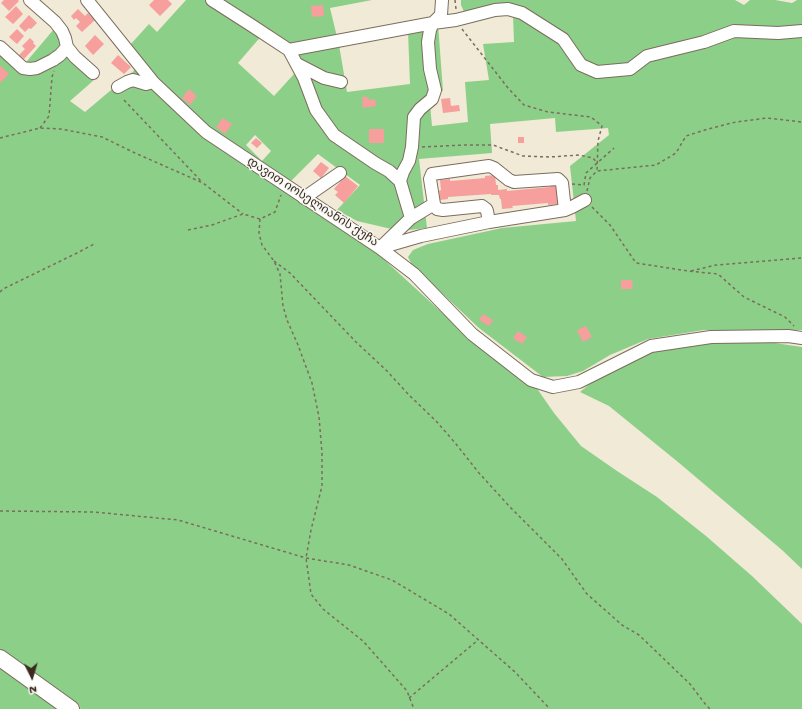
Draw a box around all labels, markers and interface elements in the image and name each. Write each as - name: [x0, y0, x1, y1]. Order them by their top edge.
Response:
- street label: დავით იოსელიანის ქუჩა: [244, 155, 380, 251]
- north arrow: [12, 657, 52, 697]
- text: N: [29, 683, 37, 695]

